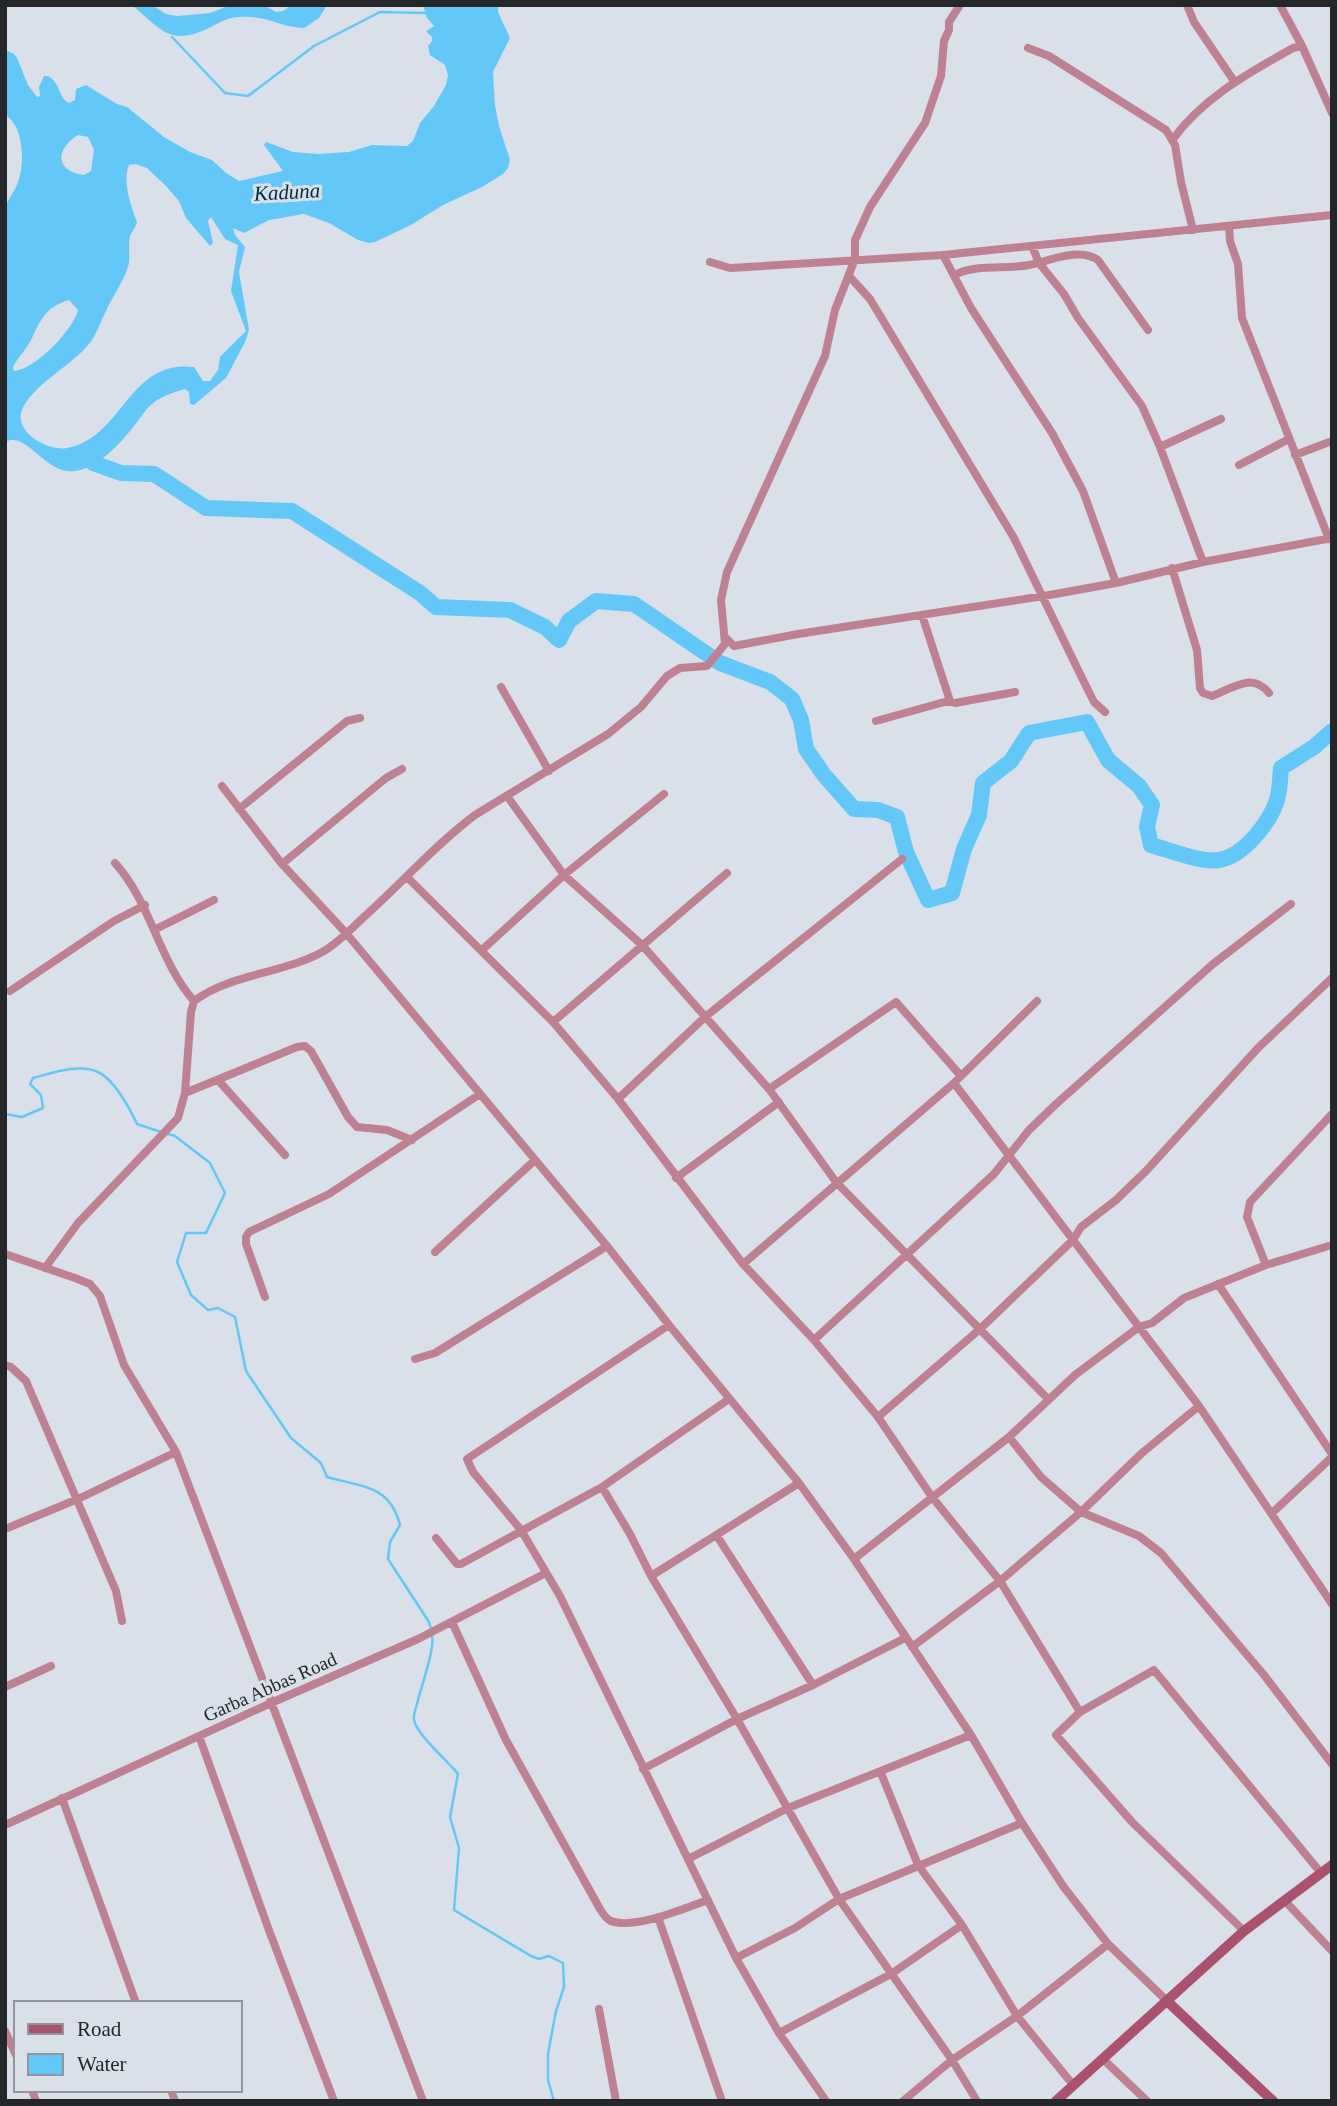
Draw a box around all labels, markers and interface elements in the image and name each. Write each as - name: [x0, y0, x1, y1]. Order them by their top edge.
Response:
- water label: Kaduna: [252, 178, 321, 206]
- street label: Garba Abbas Road: [200, 1648, 340, 1726]
- legend: [14, 2001, 242, 2092]
- text: Road: [77, 2017, 122, 2041]
- text: Water: [77, 2052, 127, 2076]

